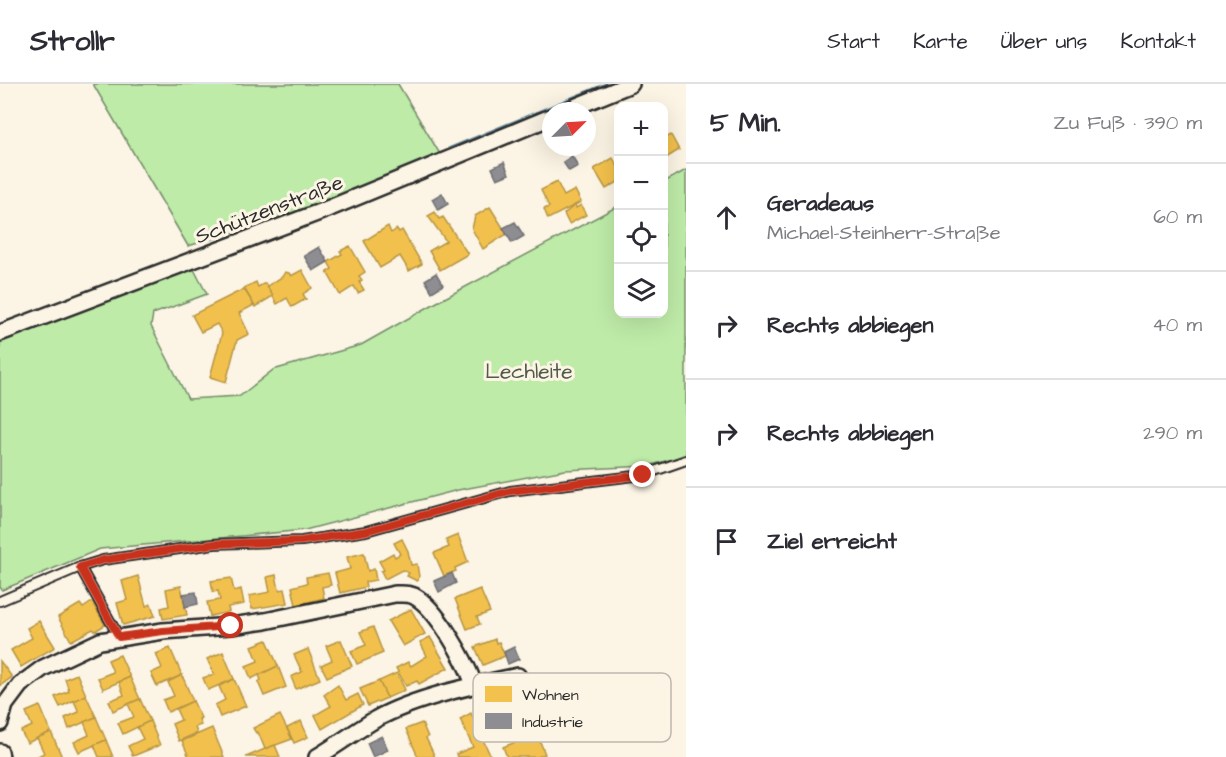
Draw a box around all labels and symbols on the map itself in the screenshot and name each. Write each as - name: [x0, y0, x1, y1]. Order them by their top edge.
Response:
- north arrow: [542, 102, 596, 156]
- street label: Schützenstraße: [191, 168, 347, 251]
- park label: Lechleite: [485, 357, 573, 386]
- route end: [629, 461, 655, 487]
- route start: [217, 612, 243, 638]
- legend: [473, 673, 671, 742]
- text: Wohnen: [522, 684, 579, 706]
- text: Industrie: [522, 711, 584, 733]

